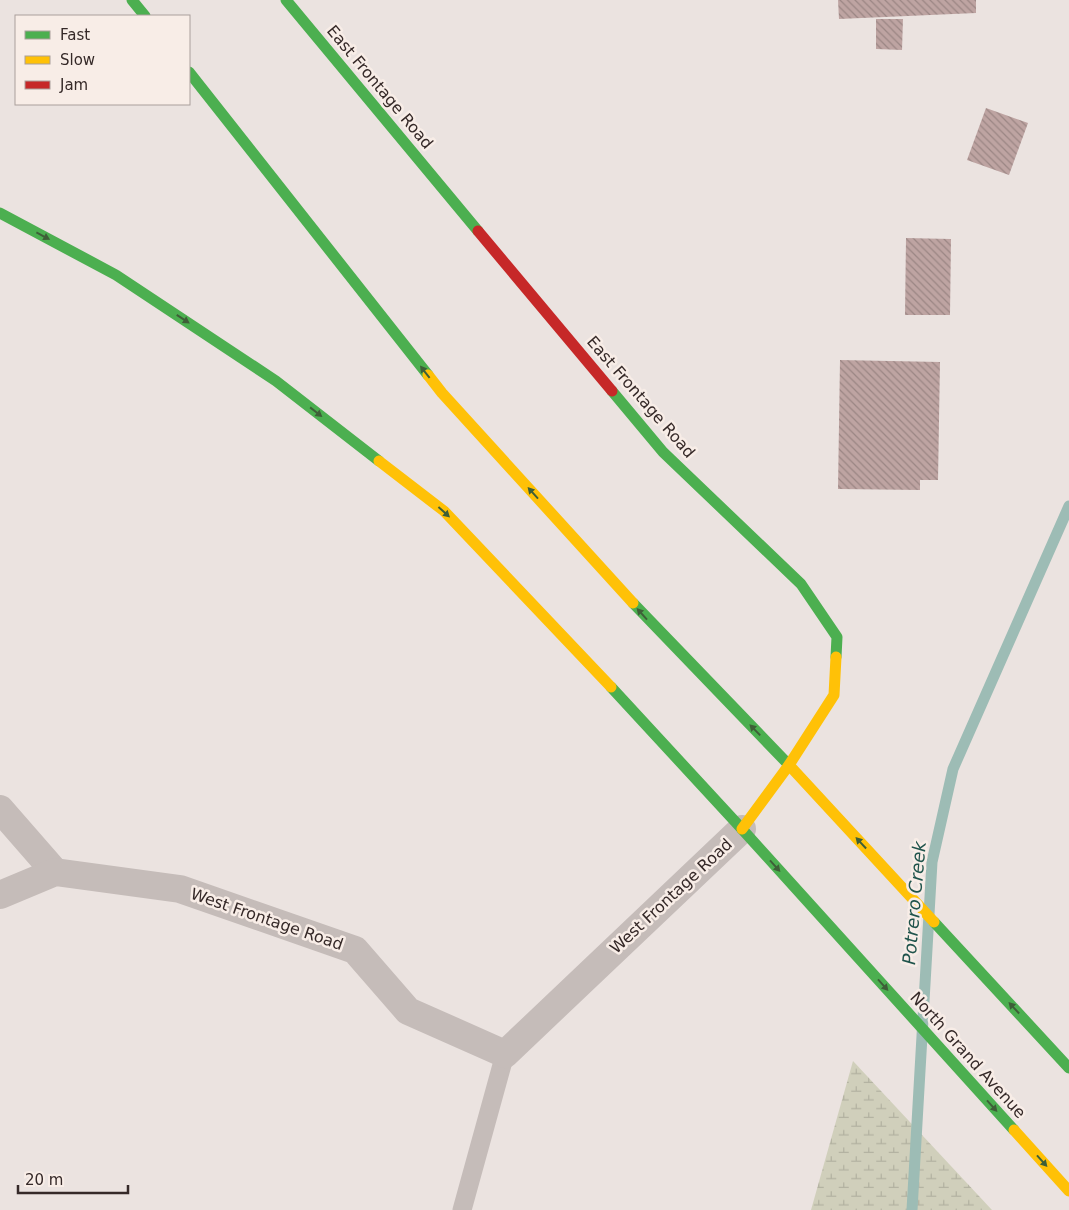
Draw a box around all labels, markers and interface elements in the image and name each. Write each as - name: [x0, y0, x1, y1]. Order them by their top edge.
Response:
- legend: [15, 15, 190, 105]
- street label: East Frontage Road: [323, 21, 437, 153]
- text: Fast: [60, 26, 90, 44]
- text: Slow: [60, 51, 95, 69]
- text: Jam: [59, 76, 88, 94]
- one-way arrow: [36, 232, 50, 240]
- one-way arrow: [176, 314, 189, 324]
- street label: East Frontage Road: [583, 332, 699, 462]
- one-way arrow: [420, 365, 430, 379]
- one-way arrow: [309, 406, 322, 417]
- one-way arrow: [527, 488, 539, 500]
- one-way arrow: [438, 506, 450, 518]
- one-way arrow: [636, 608, 648, 620]
- one-way arrow: [749, 725, 761, 737]
- street label: West Frontage Road: [606, 835, 736, 957]
- one-way arrow: [855, 837, 867, 849]
- water label: Potrero Creek: [898, 839, 930, 966]
- one-way arrow: [769, 859, 781, 871]
- street label: West Frontage Road: [188, 884, 346, 954]
- one-way arrow: [877, 979, 889, 991]
- street label: North Grand Avenue: [906, 988, 1030, 1122]
- one-way arrow: [1008, 1002, 1020, 1014]
- one-way arrow: [986, 1099, 998, 1111]
- one-way arrow: [1037, 1155, 1048, 1168]
- scale bar: [18, 1162, 128, 1194]
- text: 20 m: [25, 1171, 63, 1189]

